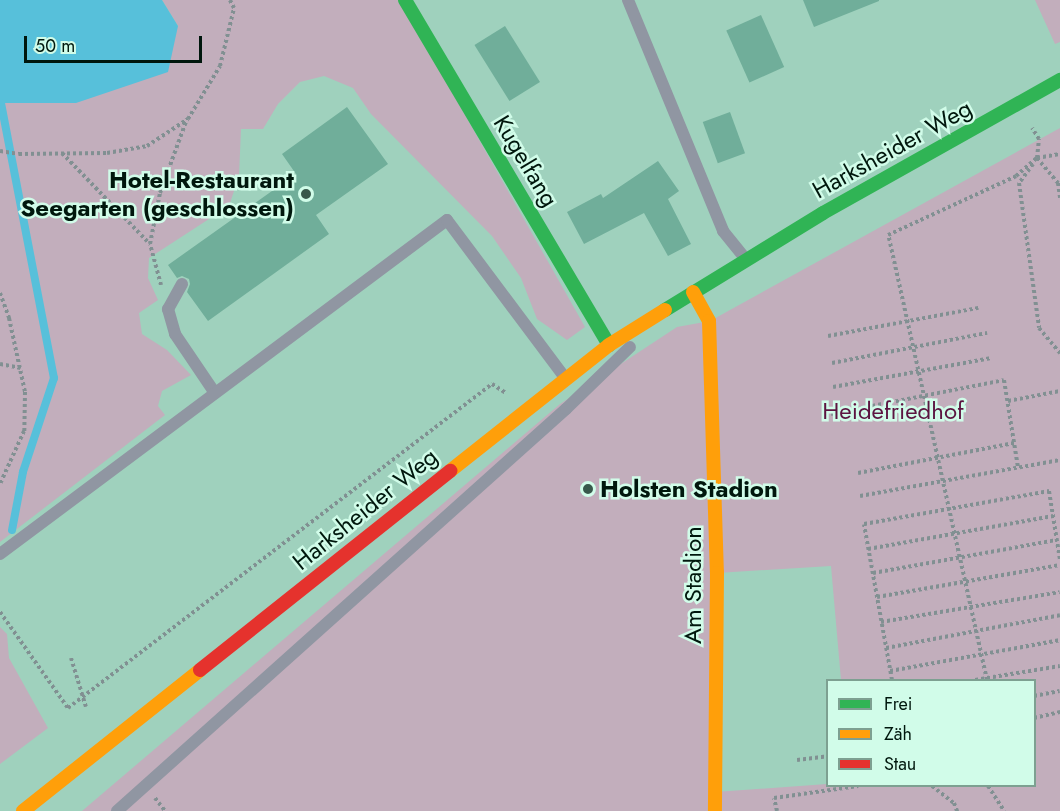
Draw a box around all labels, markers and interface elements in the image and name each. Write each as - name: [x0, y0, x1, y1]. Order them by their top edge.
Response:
- scale bar: [27, 24, 206, 62]
- text: 50 m: [35, 33, 75, 59]
- street label: Harksheider Weg: [807, 93, 977, 205]
- street label: Kugelfang: [487, 110, 565, 212]
- place label: Hotel-Restaurant Seegarten (geschlossen): [20, 166, 294, 222]
- marker: Hotel-Restaurant Seegarten (geschlossen): [299, 187, 313, 201]
- park label: Heidefriedhof: [822, 397, 964, 425]
- street label: Harksheider Weg: [287, 442, 443, 576]
- place label: Holsten Stadion: [600, 475, 778, 503]
- marker: Holsten Stadion: [581, 482, 595, 496]
- street label: Am Stadion: [679, 526, 707, 644]
- legend: [826, 679, 1036, 787]
- text: Frei: [884, 691, 913, 717]
- text: Zäh: [884, 721, 912, 747]
- text: Stau: [884, 751, 916, 777]

